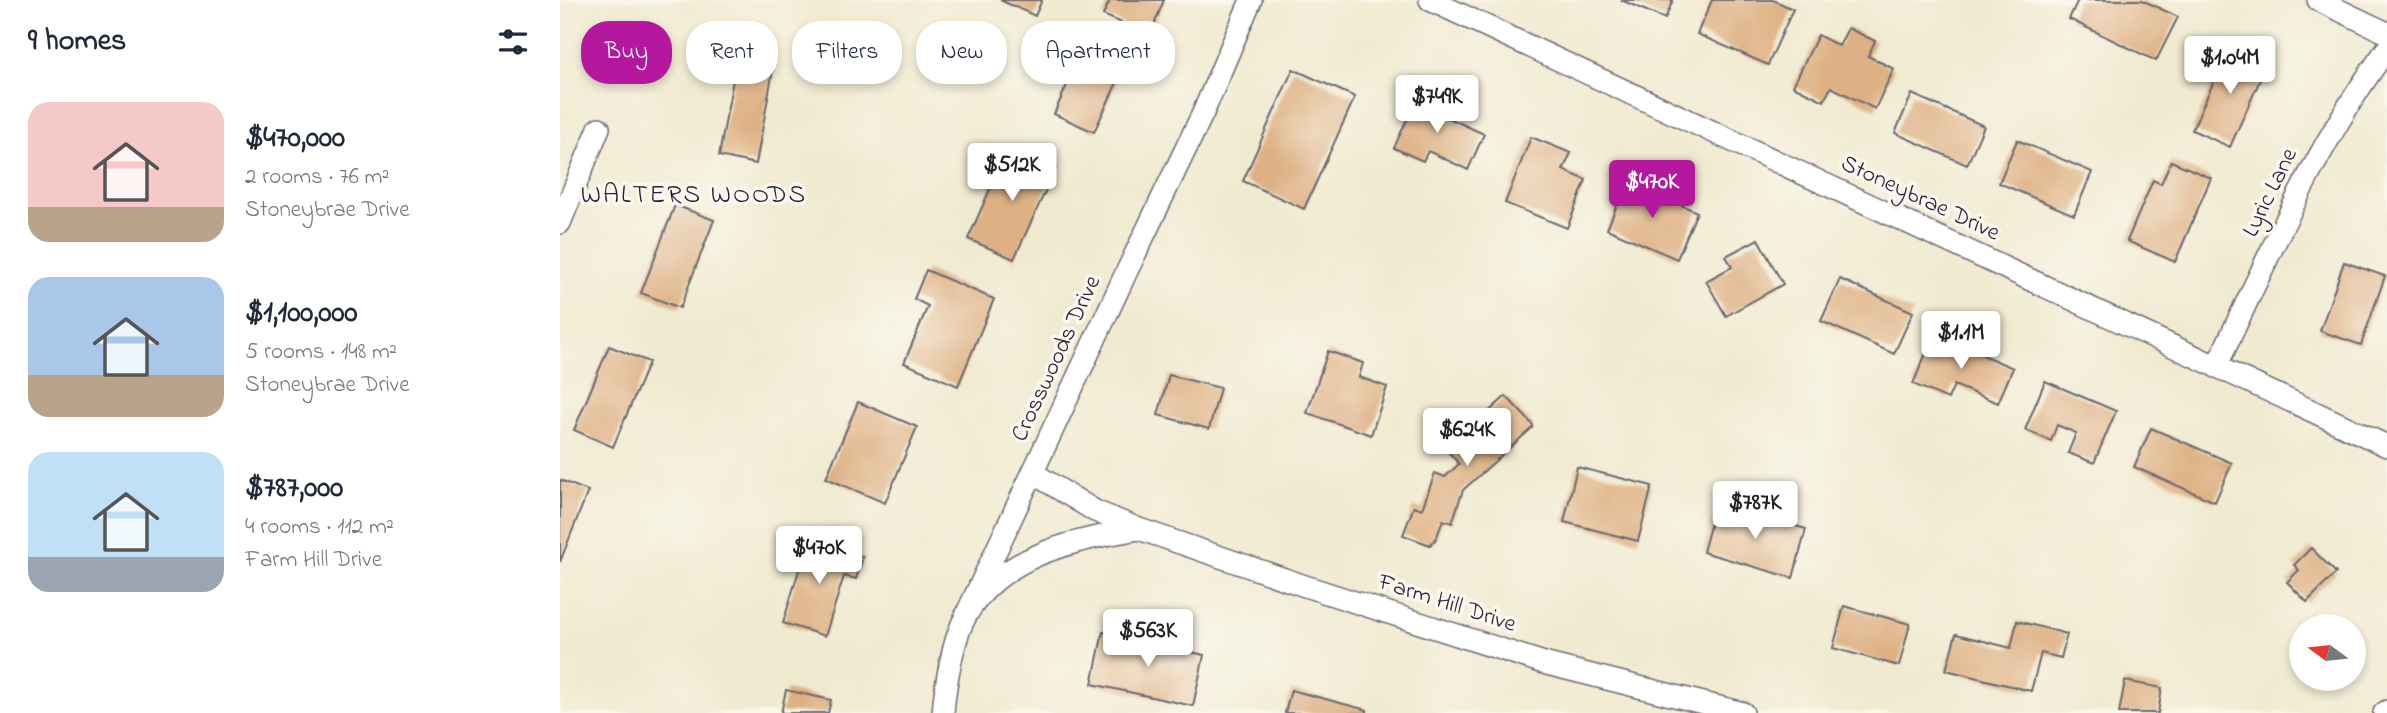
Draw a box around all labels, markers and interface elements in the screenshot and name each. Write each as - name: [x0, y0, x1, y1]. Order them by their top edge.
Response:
- text: 9 homes: [28, 20, 126, 64]
- chip: Buy: [581, 21, 672, 84]
- chip: Rent: [686, 21, 778, 84]
- chip: Filters: [792, 21, 902, 84]
- chip: New: [916, 21, 1007, 84]
- chip: Apartment: [1021, 21, 1175, 84]
- icon: filters: [494, 23, 532, 61]
- pin: $1.04M: [2173, 36, 2287, 96]
- text: $1.04M: [2200, 42, 2260, 75]
- pin: $749K: [1388, 76, 1486, 135]
- text: $749K: [1412, 81, 1462, 114]
- text: $470,000: [245, 117, 345, 161]
- icon: home: [84, 130, 168, 214]
- street label: Lyric Lane: [2234, 142, 2309, 244]
- pin: $512K: [963, 144, 1061, 203]
- street label: Stoneybrae Drive: [1834, 147, 2005, 252]
- text: $512K: [984, 149, 1040, 182]
- pin: $470K: [1603, 160, 1701, 220]
- text: 2 rooms · 76 m²: [245, 161, 389, 194]
- text: $470K: [1625, 166, 1679, 199]
- district label: WALTERS WOODS: [581, 177, 807, 215]
- text: Stoneybrae Drive: [245, 194, 410, 227]
- street label: Crosswoods Drive: [1003, 270, 1111, 448]
- text: $1,100,000: [245, 292, 357, 336]
- icon: home: [84, 305, 168, 389]
- pin: $1.1M: [1912, 312, 2010, 371]
- text: $1.1M: [1937, 317, 1985, 350]
- text: 5 rooms · 148 m²: [245, 336, 397, 369]
- text: Stoneybrae Drive: [245, 369, 410, 402]
- pin: $624K: [1418, 408, 1516, 468]
- text: $624K: [1439, 414, 1495, 447]
- text: $787,000: [245, 467, 343, 511]
- icon: home: [84, 480, 168, 564]
- pin: $787K: [1706, 482, 1804, 541]
- text: $787K: [1729, 487, 1781, 520]
- text: 4 rooms · 112 m²: [245, 511, 394, 544]
- pin: $470K: [770, 526, 868, 586]
- text: $470K: [792, 532, 846, 565]
- text: Farm Hill Drive: [245, 544, 382, 577]
- street label: Farm Hill Drive: [1373, 565, 1521, 643]
- pin: $563K: [1099, 610, 1197, 669]
- north arrow: [2289, 614, 2366, 691]
- map controls: [2289, 614, 2366, 691]
- text: $563K: [1119, 615, 1177, 648]

